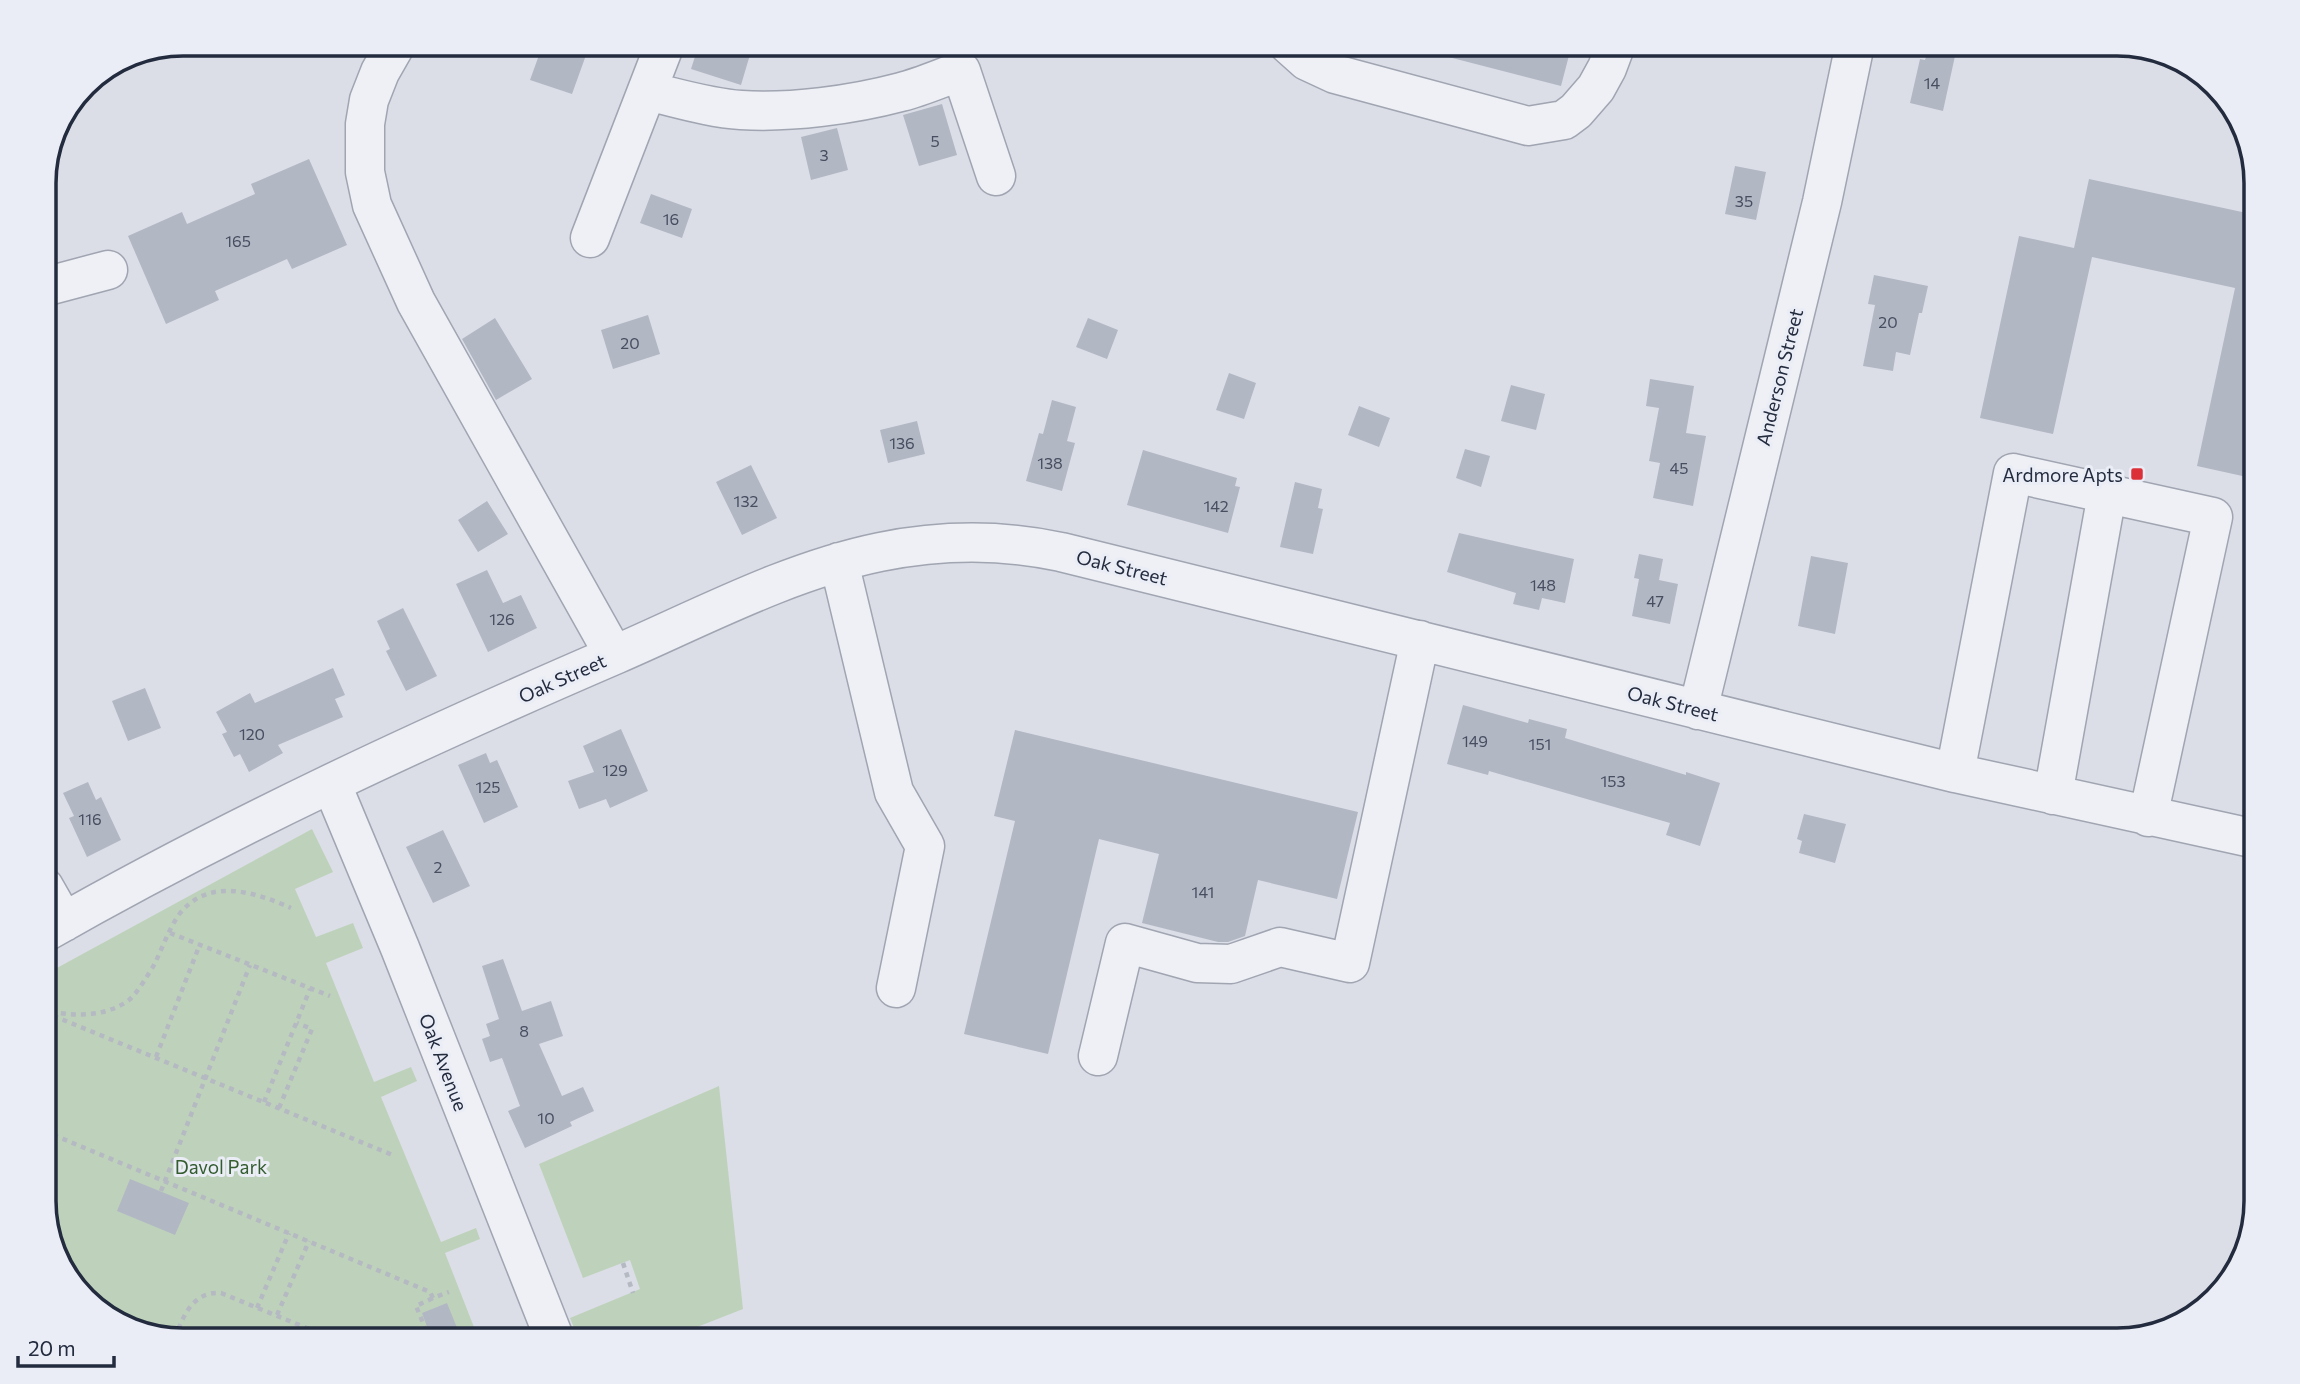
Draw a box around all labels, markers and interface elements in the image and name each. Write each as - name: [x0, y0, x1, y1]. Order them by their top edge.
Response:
- house number: 14: [1924, 73, 1941, 92]
- house number: 5: [930, 131, 940, 150]
- house number: 3: [819, 145, 829, 164]
- house number: 35: [1735, 191, 1753, 210]
- house number: 16: [663, 209, 679, 228]
- house number: 165: [225, 231, 251, 250]
- street label: Anderson Street: [1751, 306, 1807, 448]
- house number: 20: [1878, 312, 1898, 331]
- house number: 20: [620, 333, 640, 352]
- house number: 136: [889, 433, 915, 452]
- house number: 138: [1037, 453, 1063, 472]
- house number: 45: [1670, 458, 1688, 477]
- place label: Ardmore Apts: [2002, 463, 2123, 486]
- marker: Ardmore Apts: [2129, 466, 2145, 482]
- house number: 132: [734, 491, 759, 510]
- house number: 142: [1203, 496, 1229, 515]
- street label: Oak Street: [1074, 545, 1170, 589]
- house number: 148: [1530, 575, 1556, 594]
- house number: 47: [1646, 591, 1664, 610]
- house number: 126: [489, 609, 515, 628]
- street label: Oak Street: [515, 648, 609, 707]
- street label: Oak Street: [1625, 681, 1721, 725]
- house number: 120: [239, 724, 265, 743]
- house number: 149: [1462, 731, 1488, 750]
- house number: 151: [1529, 734, 1551, 753]
- house number: 129: [602, 760, 628, 779]
- house number: 153: [1600, 771, 1626, 790]
- house number: 125: [476, 777, 500, 796]
- house number: 116: [78, 809, 102, 828]
- house number: 2: [434, 857, 443, 876]
- house number: 141: [1192, 882, 1214, 901]
- street label: Oak Avenue: [415, 1010, 473, 1114]
- house number: 8: [519, 1021, 529, 1040]
- house number: 10: [537, 1108, 555, 1127]
- park label: Davol Park: [175, 1155, 267, 1178]
- scale bar: [18, 1324, 114, 1368]
- text: 20 m: [28, 1335, 76, 1360]

